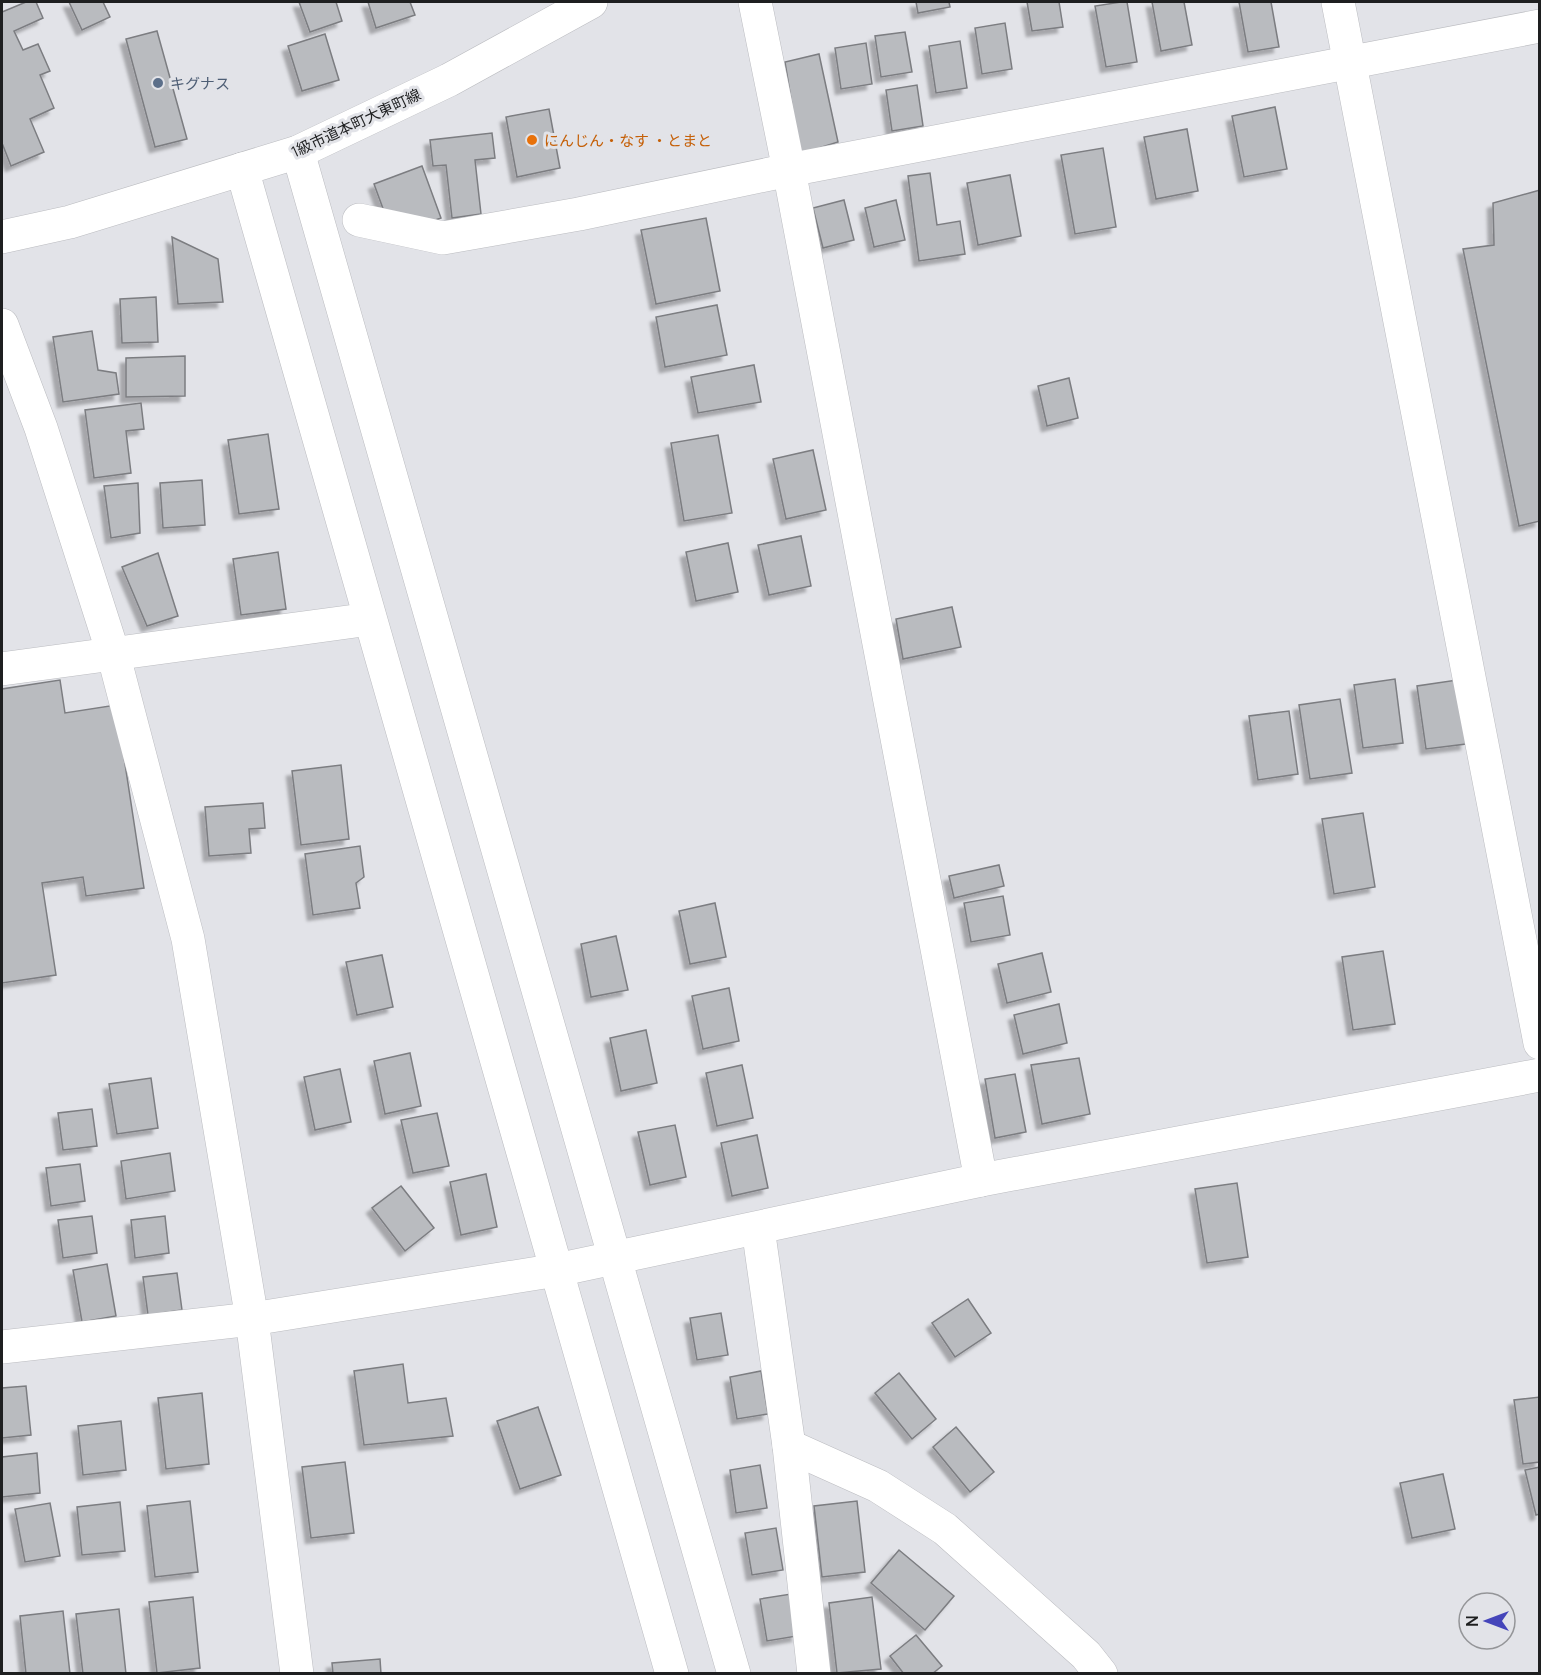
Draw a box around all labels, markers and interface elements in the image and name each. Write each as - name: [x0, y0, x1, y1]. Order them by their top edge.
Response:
- place label: キグナス: [170, 73, 230, 94]
- marker: キグナス: [151, 76, 165, 90]
- street label: 1級市道本町大東町線: [288, 84, 424, 162]
- place label: にんじん・なす ・とまと: [544, 130, 712, 151]
- marker: にんじん・なす ・とまと: [525, 133, 539, 147]
- north arrow: [1457, 1591, 1517, 1651]
- text: N: [1461, 1615, 1483, 1627]

